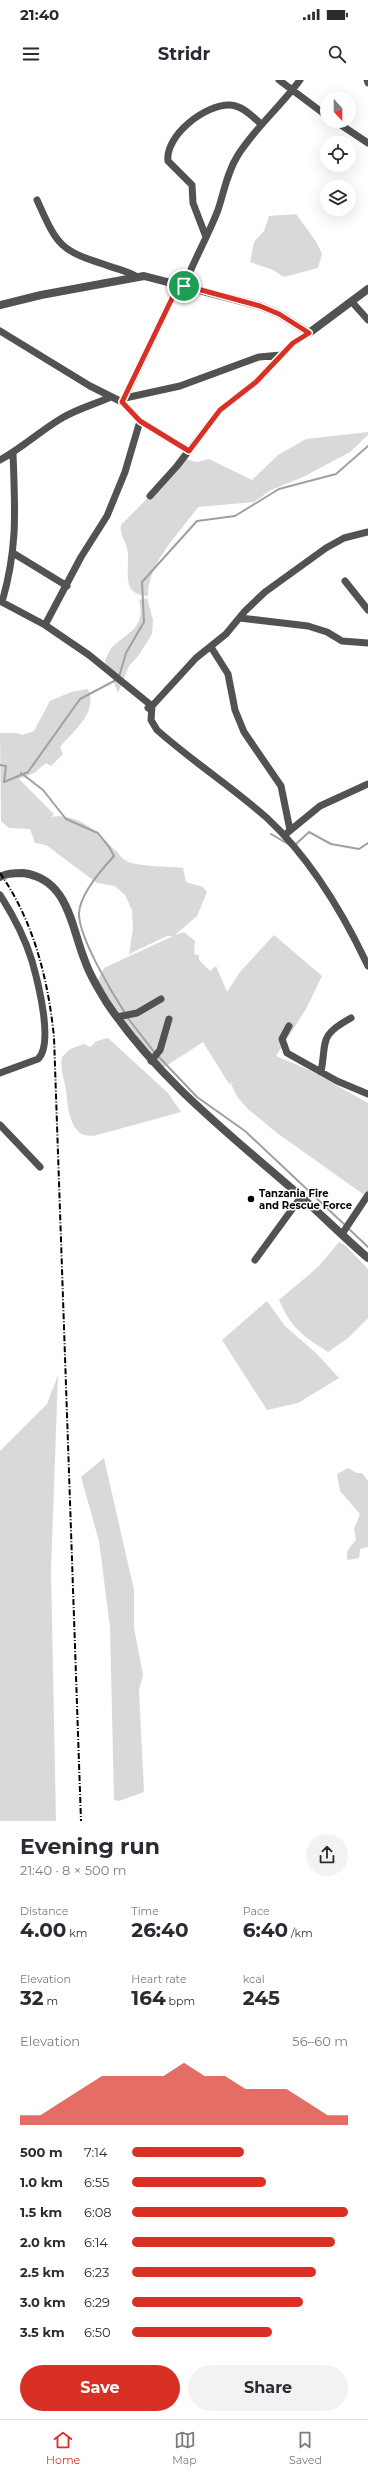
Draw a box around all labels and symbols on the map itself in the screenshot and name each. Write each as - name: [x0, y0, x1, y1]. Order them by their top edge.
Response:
- north arrow: [320, 92, 356, 128]
- pin: [167, 269, 201, 303]
- place label: Tanzania Fire and Rescue Force: [259, 1187, 352, 1212]
- marker: Tanzania Fire and Rescue Force: [246, 1194, 256, 1204]

